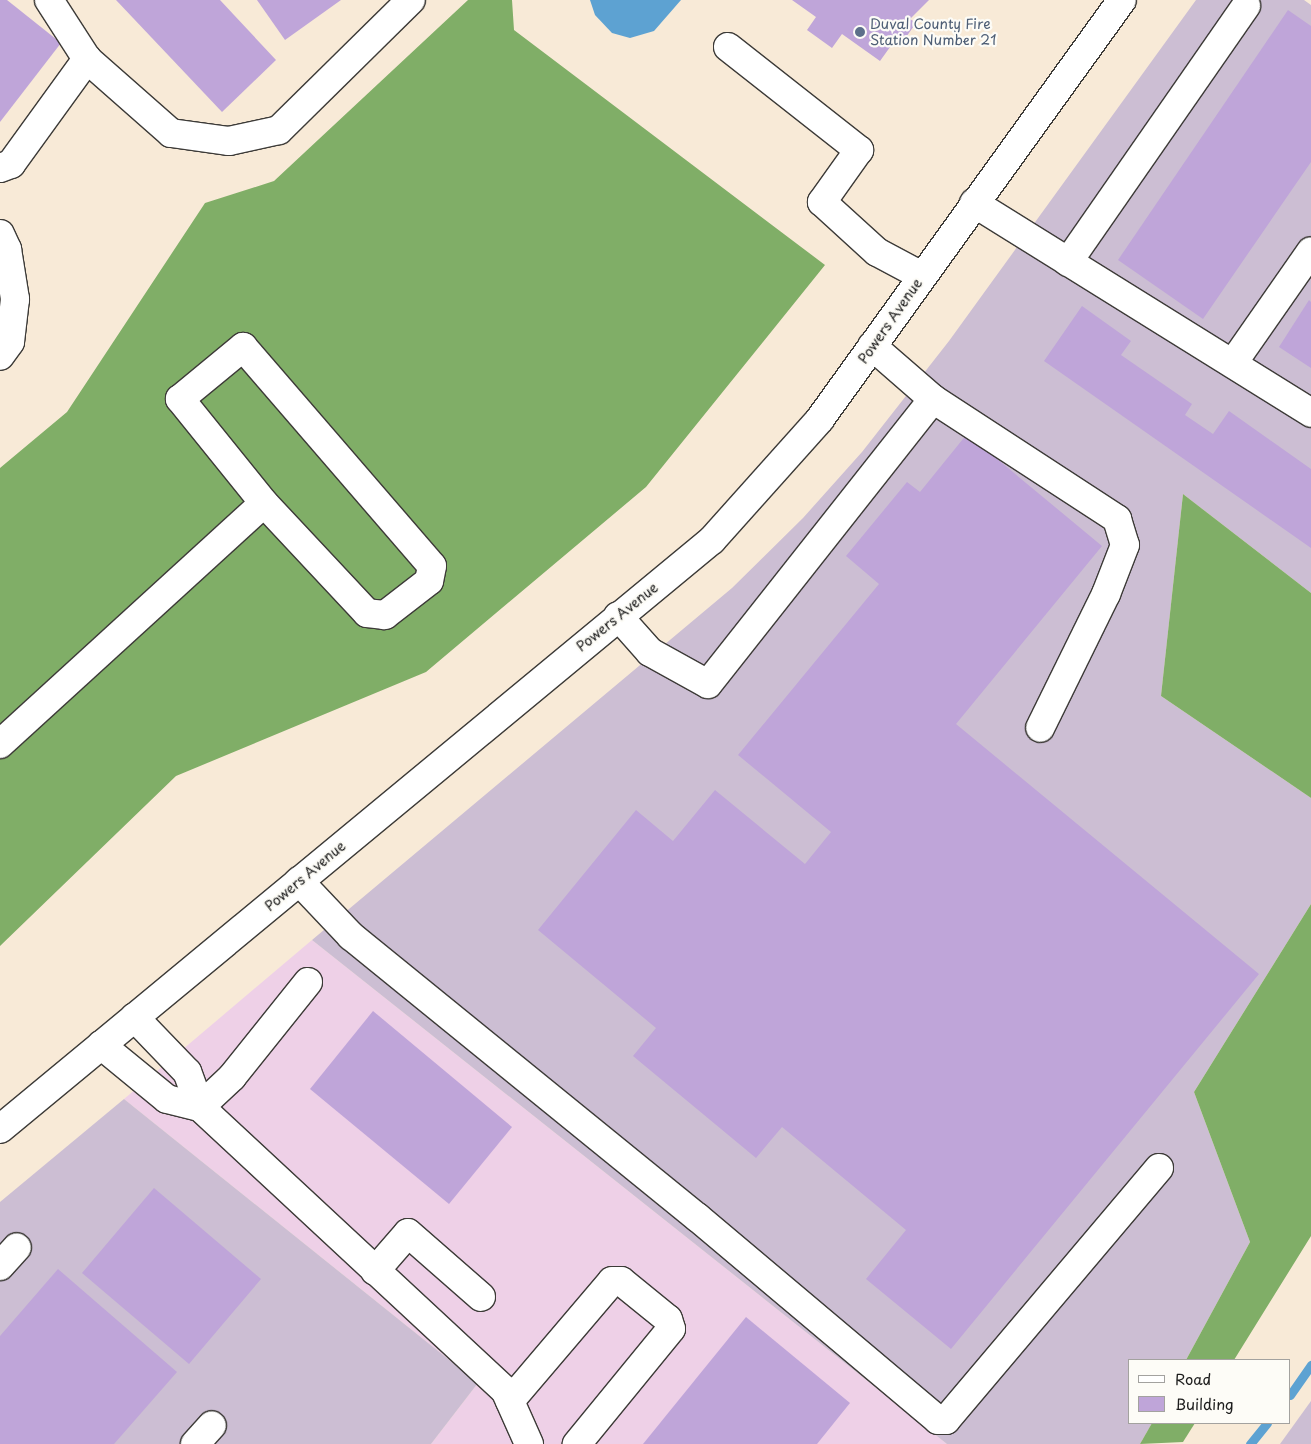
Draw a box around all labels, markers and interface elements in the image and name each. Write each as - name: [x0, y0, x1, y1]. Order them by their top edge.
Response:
- place label: Duval County Fire Station Number 21: [870, 16, 997, 48]
- marker: Duval County Fire Station Number 21: [854, 26, 866, 38]
- street label: Powers Avenue: [855, 275, 925, 367]
- street label: Powers Avenue: [573, 579, 661, 655]
- street label: Powers Avenue: [262, 838, 348, 914]
- legend: [1128, 1359, 1291, 1424]
- text: Road: [1175, 1367, 1211, 1390]
- text: Building: [1175, 1392, 1234, 1415]

